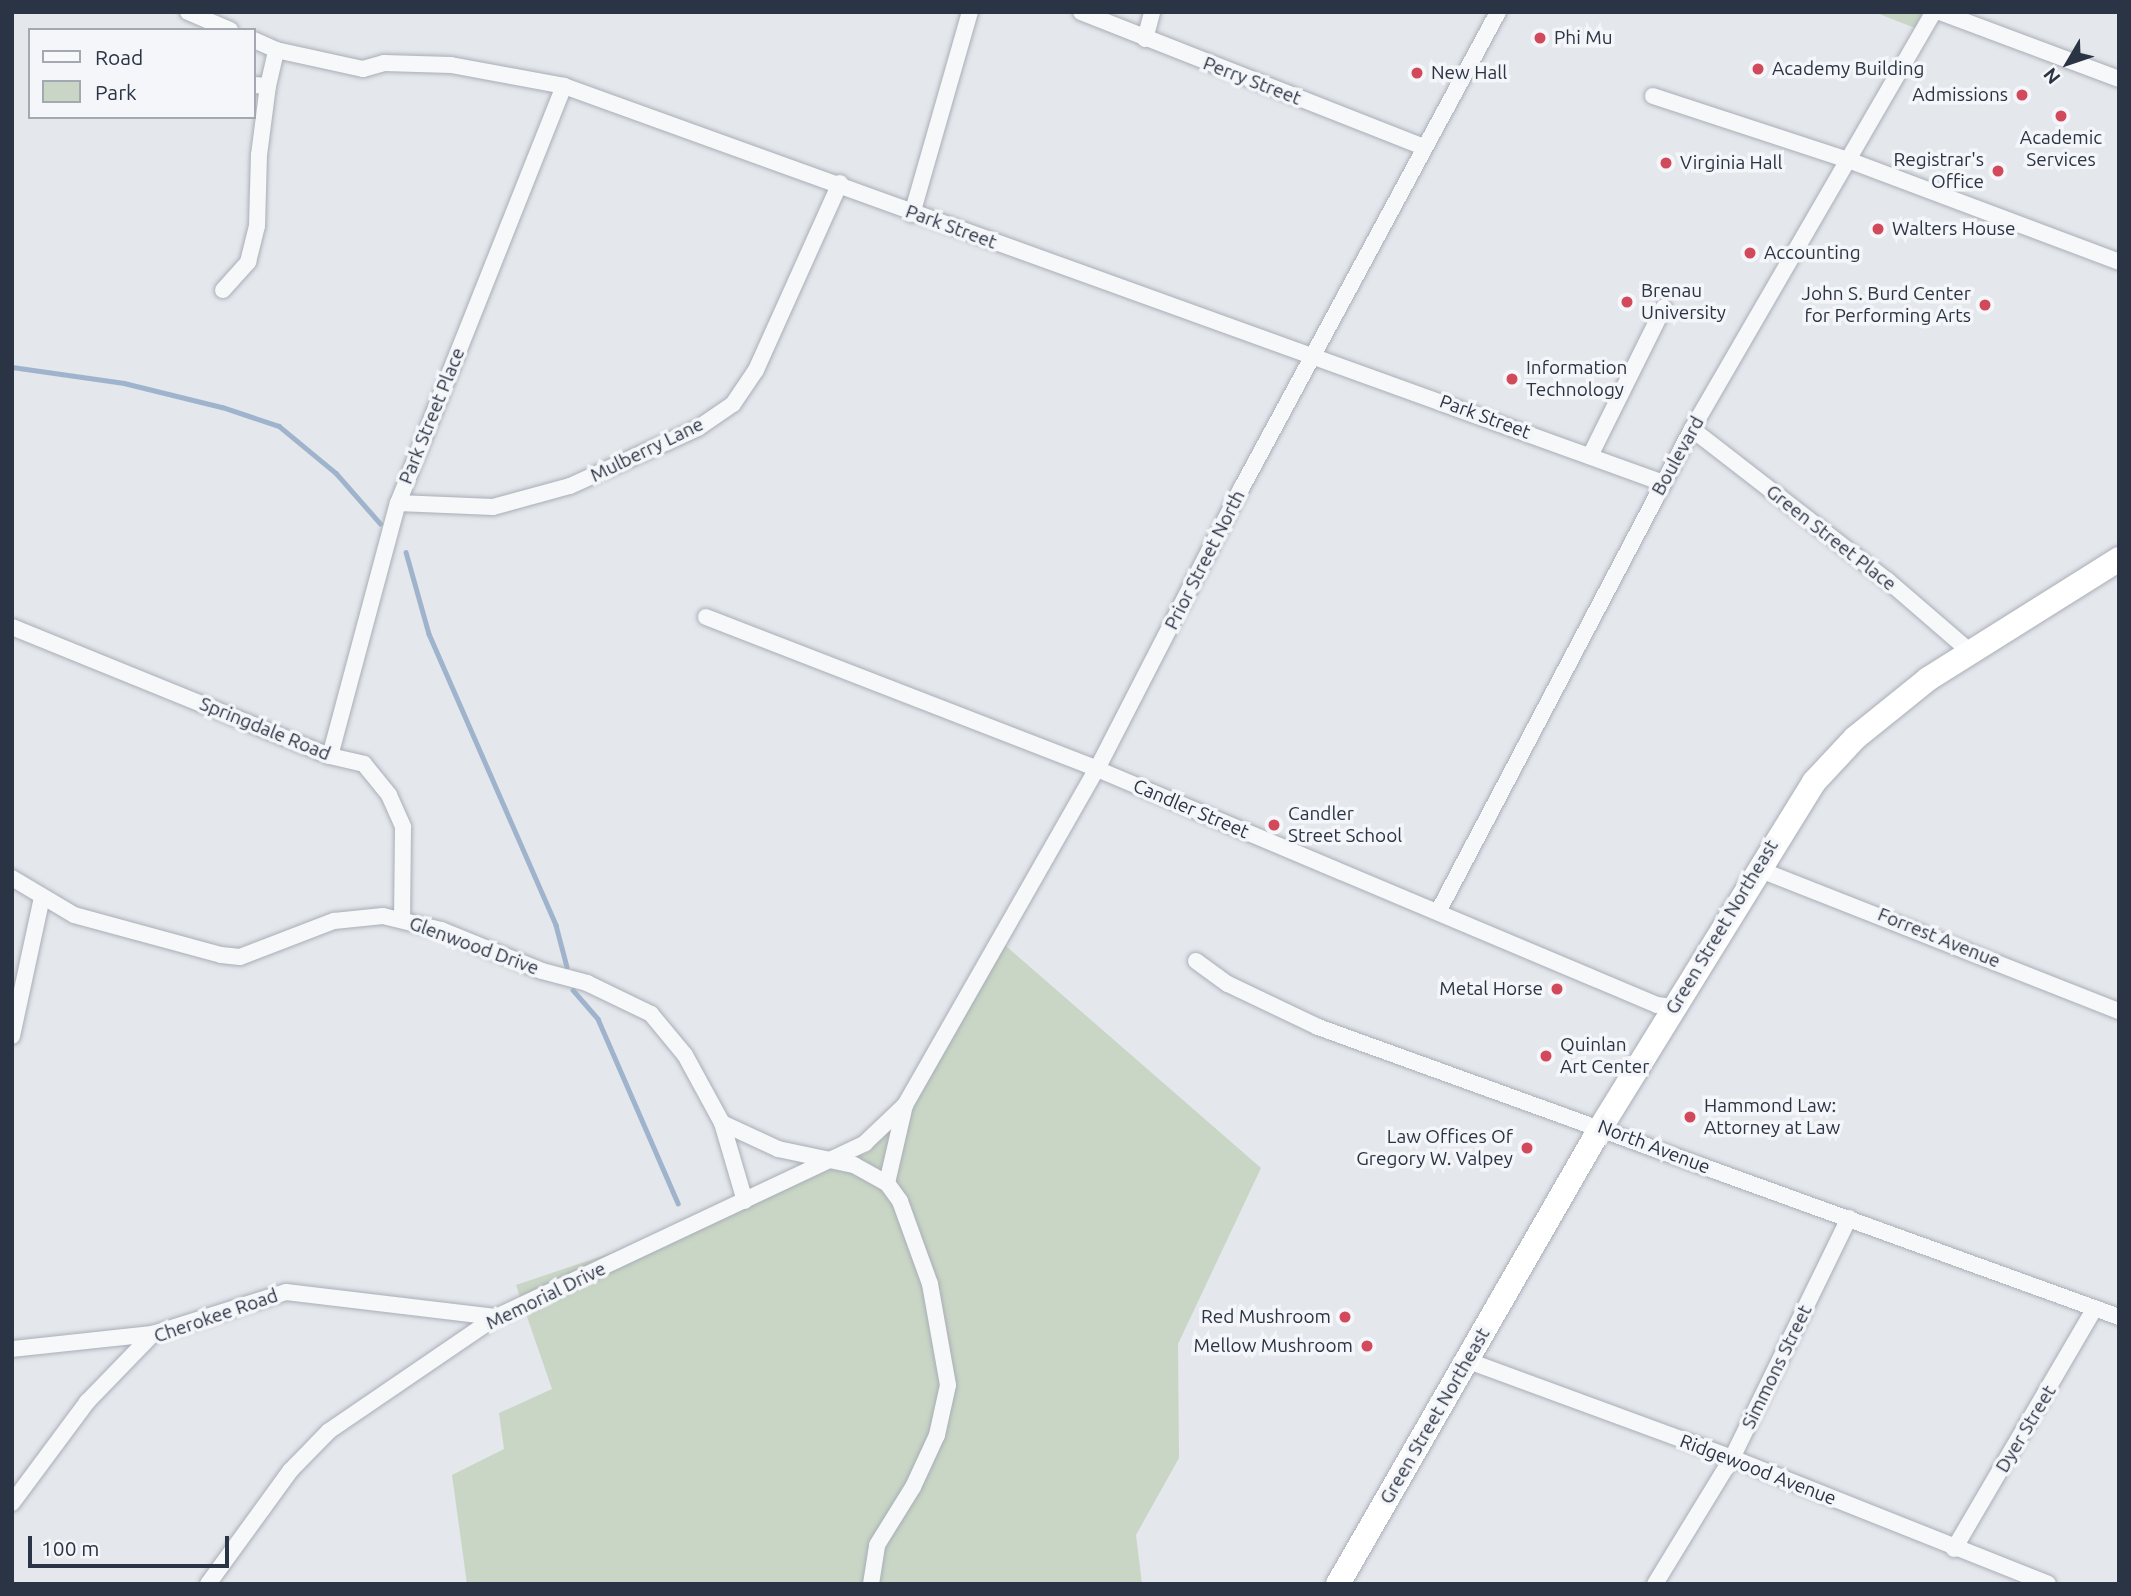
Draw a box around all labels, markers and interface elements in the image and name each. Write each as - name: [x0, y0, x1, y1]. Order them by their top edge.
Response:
- place label: Phi Mu: [1554, 27, 1613, 49]
- legend: [28, 28, 256, 119]
- north arrow: [2033, 28, 2103, 98]
- marker: Phi Mu: [1532, 30, 1548, 46]
- text: Road: [95, 45, 143, 69]
- street label: Perry Street: [1200, 52, 1304, 110]
- place label: Academy Building: [1772, 58, 1924, 80]
- marker: Academy Building: [1750, 61, 1766, 77]
- place label: New Hall: [1431, 62, 1507, 84]
- text: N: [2039, 64, 2065, 89]
- marker: New Hall: [1409, 65, 1425, 81]
- text: Park: [95, 80, 137, 104]
- place label: Admissions: [1912, 84, 2008, 106]
- marker: Admissions: [2014, 87, 2030, 103]
- marker: Academic Services: [2053, 108, 2069, 124]
- place label: Academic Services: [2020, 127, 2102, 171]
- place label: Registrar's Office: [1893, 149, 1984, 193]
- place label: Virginia Hall: [1680, 152, 1783, 174]
- marker: Virginia Hall: [1658, 155, 1674, 171]
- marker: Registrar's Office: [1990, 163, 2006, 179]
- street label: Park Street: [902, 200, 1000, 254]
- place label: Walters House: [1892, 218, 2016, 240]
- marker: Walters House: [1870, 221, 1886, 237]
- place label: Accounting: [1764, 242, 1861, 264]
- marker: Accounting: [1742, 245, 1758, 261]
- place label: Brenau University: [1641, 280, 1726, 324]
- place label: John S. Burd Center for Performing Arts: [1802, 283, 1971, 327]
- marker: Brenau University: [1619, 294, 1635, 310]
- marker: John S. Burd Center for Performing Arts: [1977, 297, 1993, 313]
- street label: Park Street Place: [394, 345, 470, 487]
- place label: Information Technology: [1526, 357, 1627, 401]
- marker: Information Technology: [1504, 371, 1520, 387]
- street label: Park Street: [1436, 390, 1534, 444]
- street label: Mulberry Lane: [587, 413, 707, 487]
- street label: Boulevard: [1647, 413, 1709, 499]
- street label: Green Street Place: [1761, 480, 1901, 596]
- street label: Prior Street North: [1160, 486, 1250, 634]
- street label: Springdale Road: [196, 692, 334, 766]
- street label: Candler Street: [1130, 774, 1252, 844]
- place label: Candler Street School: [1288, 803, 1402, 847]
- marker: Candler Street School: [1266, 817, 1282, 833]
- street label: Green Street Northeast: [1661, 836, 1783, 1018]
- street label: Forrest Avenue: [1874, 903, 2004, 973]
- street label: Glenwood Drive: [406, 912, 542, 980]
- place label: Metal Horse: [1439, 978, 1543, 1000]
- marker: Metal Horse: [1549, 981, 1565, 997]
- place label: Quinlan Art Center: [1560, 1034, 1649, 1078]
- marker: Quinlan Art Center: [1538, 1048, 1554, 1064]
- place label: Hammond Law: Attorney at Law: [1704, 1095, 1840, 1139]
- marker: Hammond Law: Attorney at Law: [1682, 1109, 1698, 1125]
- street label: North Avenue: [1595, 1115, 1713, 1179]
- place label: Law Offices Of Gregory W. Valpey: [1356, 1126, 1513, 1170]
- marker: Law Offices Of Gregory W. Valpey: [1519, 1140, 1535, 1156]
- street label: Memorial Drive: [482, 1257, 610, 1335]
- street label: Cherokee Road: [151, 1284, 281, 1348]
- street label: Simmons Street: [1737, 1301, 1817, 1433]
- place label: Red Mushroom: [1201, 1306, 1331, 1328]
- marker: Red Mushroom: [1337, 1309, 1353, 1325]
- street label: Green Street Northeast: [1375, 1324, 1495, 1508]
- place label: Mellow Mushroom: [1194, 1335, 1353, 1357]
- marker: Mellow Mushroom: [1359, 1338, 1375, 1354]
- street label: Dyer Street: [1991, 1381, 2061, 1477]
- street label: Ridgewood Avenue: [1677, 1430, 1839, 1510]
- scale bar: [32, 1522, 233, 1566]
- text: 100 m: [41, 1536, 99, 1560]

